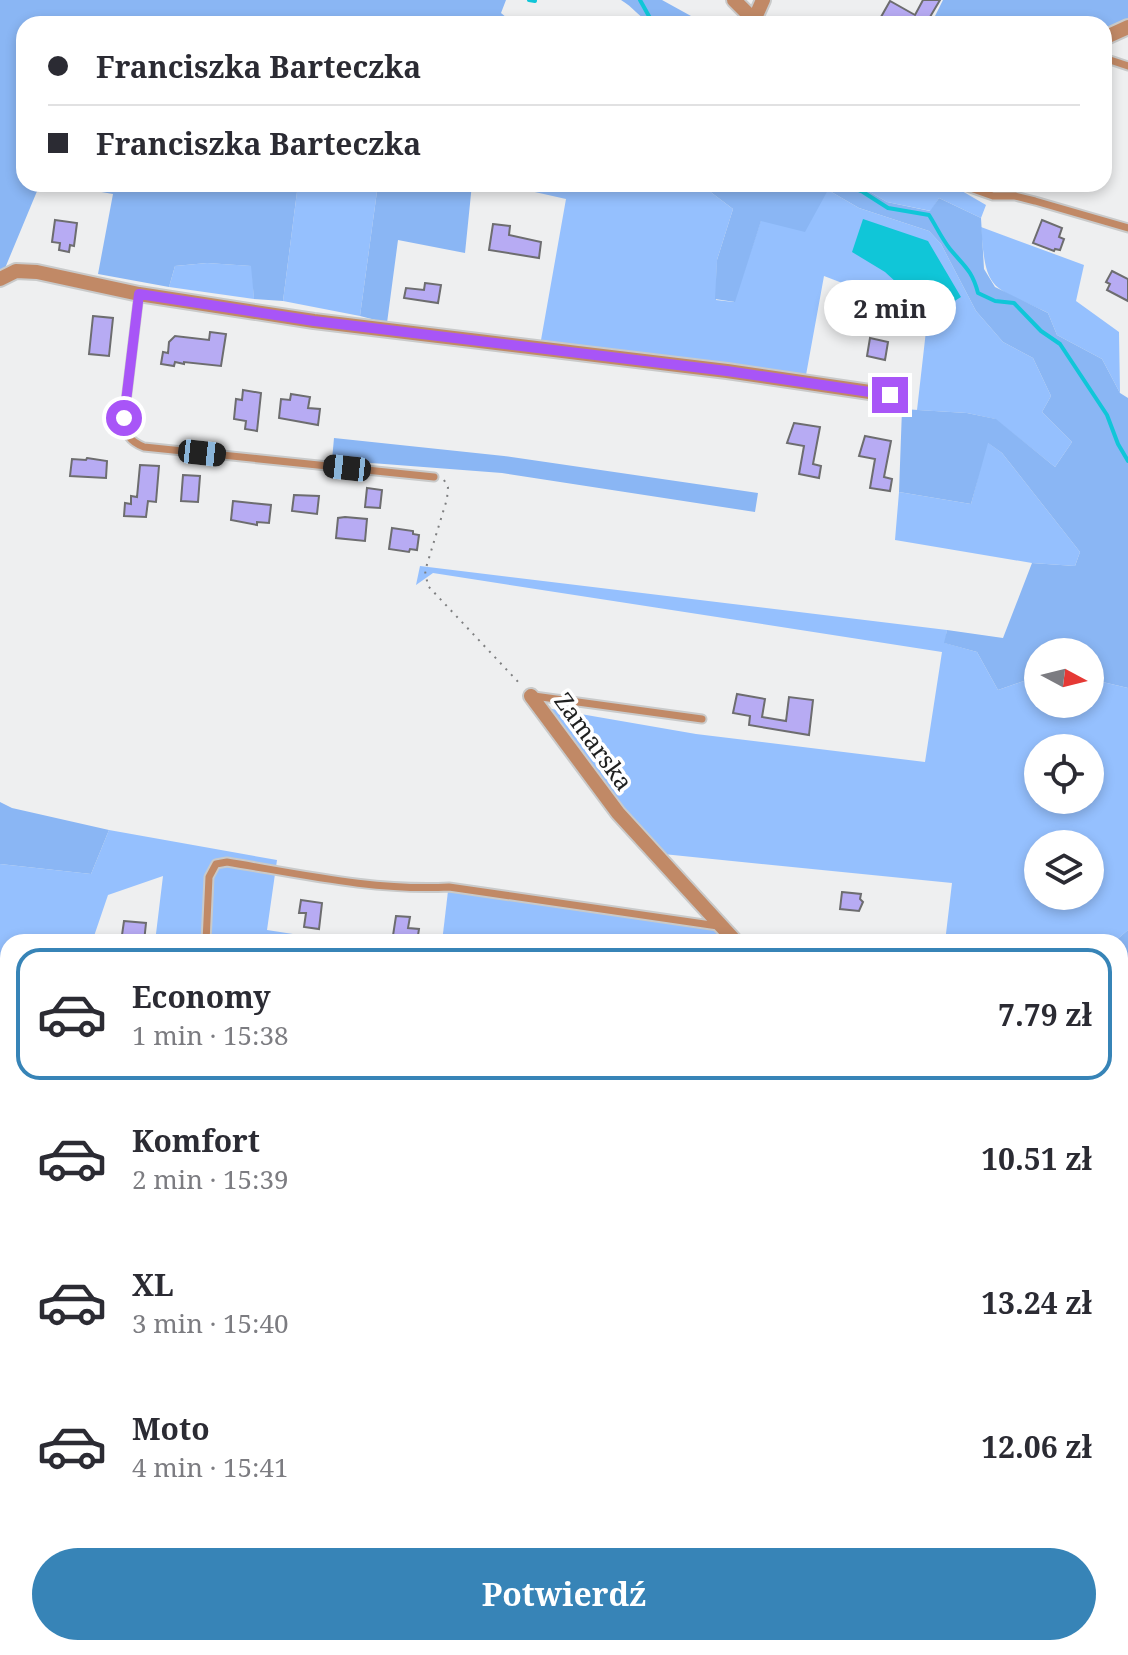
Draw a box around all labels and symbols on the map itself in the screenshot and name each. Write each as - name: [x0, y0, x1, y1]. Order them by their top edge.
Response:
- callout: 2 min: [824, 279, 956, 335]
- route end: [872, 377, 908, 413]
- route start: [106, 400, 142, 436]
- car: [177, 439, 227, 467]
- car: [322, 454, 372, 482]
- north arrow: [1024, 638, 1104, 718]
- street label: Zamarska: [547, 685, 641, 797]

